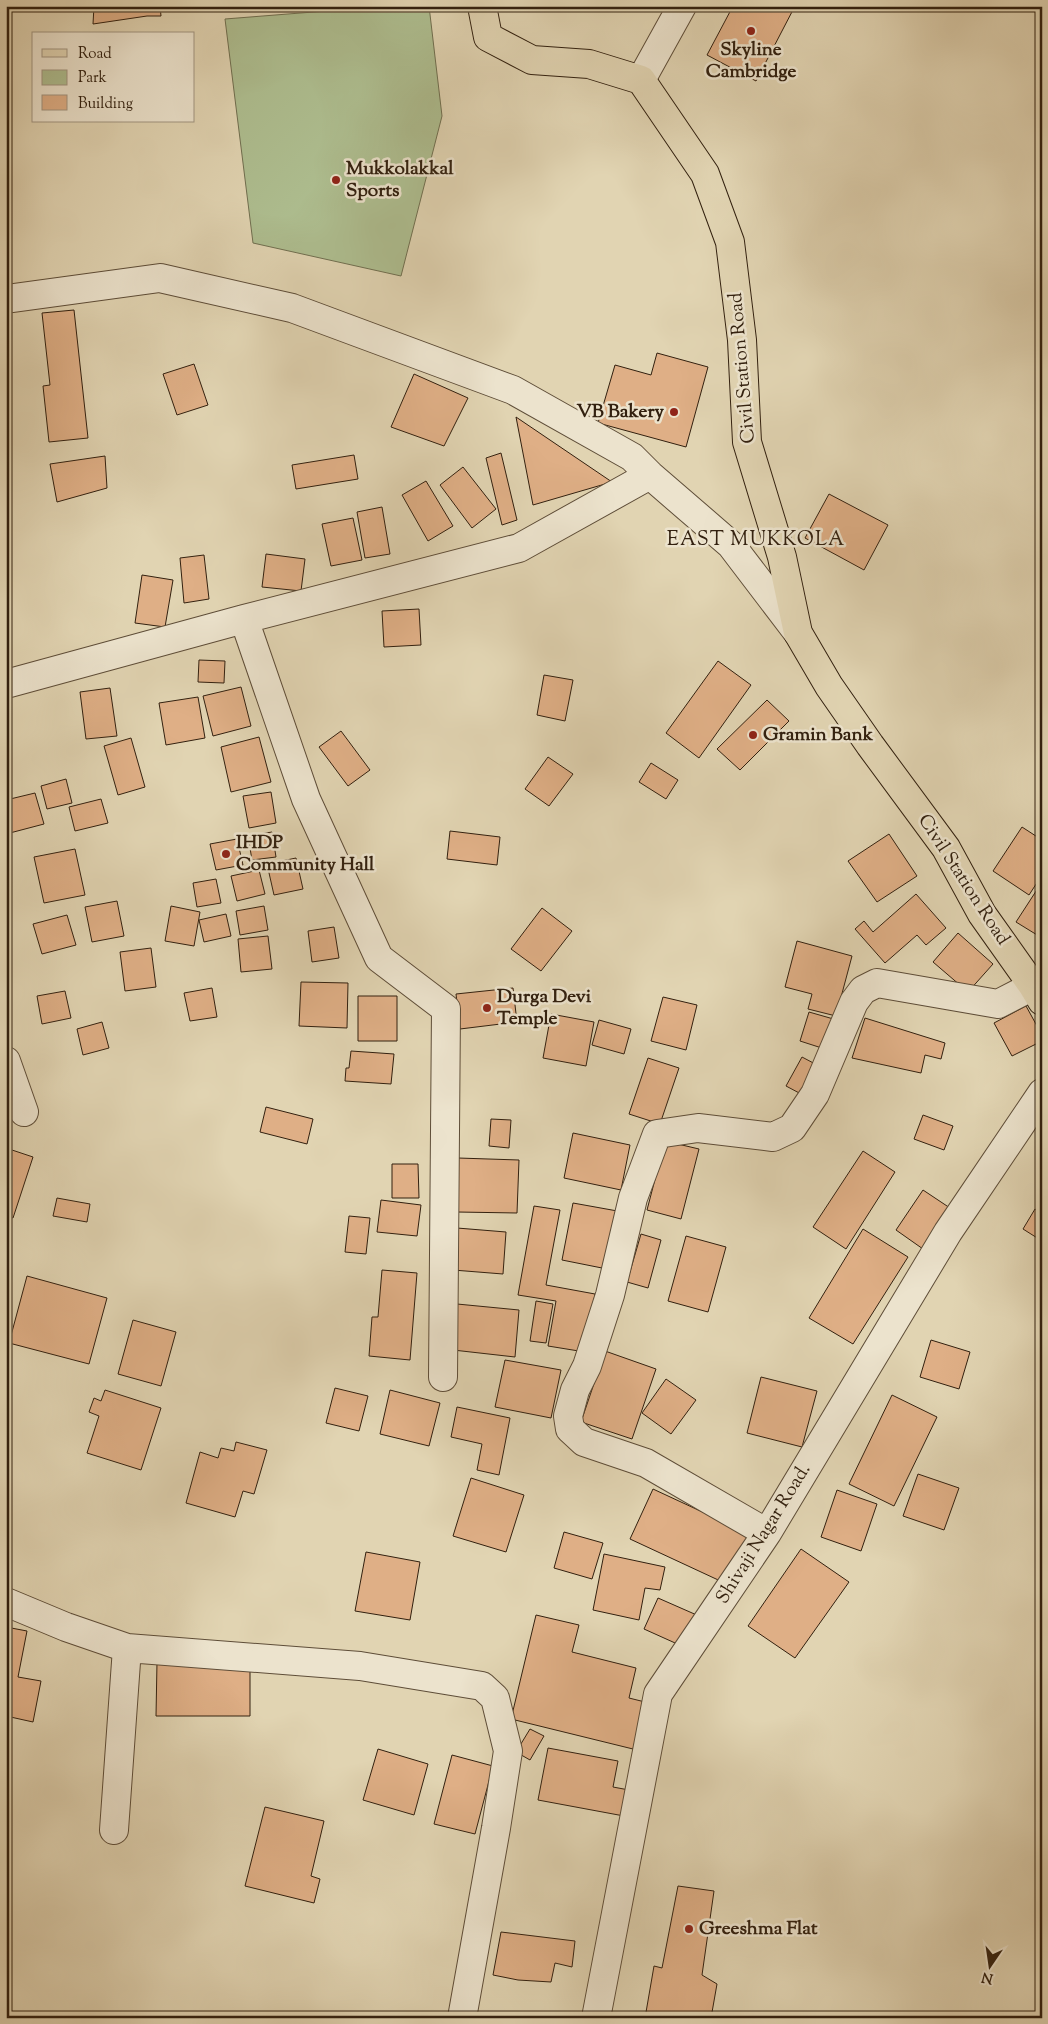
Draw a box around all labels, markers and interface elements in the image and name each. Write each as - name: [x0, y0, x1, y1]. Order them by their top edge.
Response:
- marker: Skyline Cambridge: [745, 25, 757, 37]
- legend: [32, 32, 195, 122]
- place label: Skyline Cambridge: [706, 37, 797, 86]
- text: Road: [78, 44, 112, 65]
- text: Park: [78, 68, 107, 89]
- text: Building: [78, 94, 133, 115]
- place label: Mukkolakkal Sports: [346, 156, 454, 205]
- marker: Mukkolakkal Sports: [330, 174, 342, 186]
- street label: Civil Station Road: [723, 291, 763, 445]
- place label: VB Bakery: [576, 399, 665, 426]
- marker: VB Bakery: [668, 406, 680, 418]
- district label: EAST MUKKOLA: [667, 526, 845, 555]
- place label: Gramin Bank: [763, 722, 874, 749]
- marker: Gramin Bank: [747, 729, 759, 741]
- street label: Civil Station Road: [910, 809, 1016, 951]
- place label: IHDP Community Hall: [236, 830, 375, 879]
- marker: IHDP Community Hall: [220, 848, 232, 860]
- place label: Durga Devi Temple: [497, 984, 592, 1033]
- marker: Durga Devi Temple: [481, 1002, 493, 1014]
- street label: Shivaji Nagar Road.: [710, 1459, 818, 1609]
- place label: Greeshma Flat: [699, 1916, 818, 1943]
- marker: Greeshma Flat: [683, 1923, 695, 1935]
- north arrow: [966, 1942, 1016, 1992]
- text: N: [980, 1966, 995, 1988]

